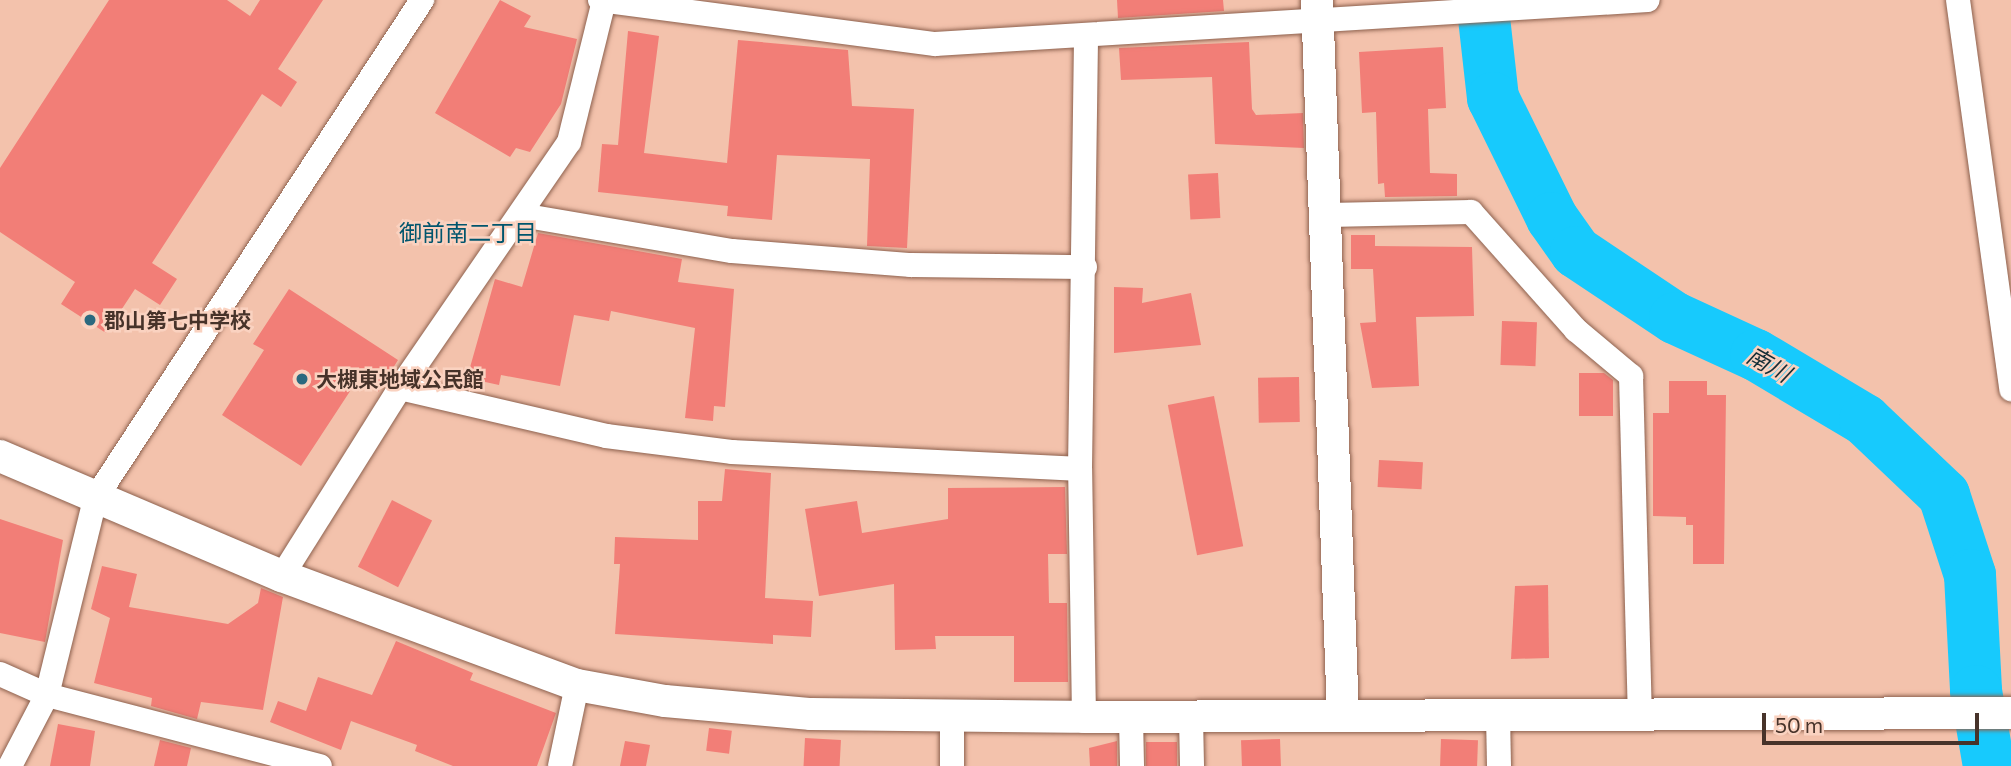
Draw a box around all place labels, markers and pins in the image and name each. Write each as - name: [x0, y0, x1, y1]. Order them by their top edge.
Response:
- place label: 郡山第七中学校: [104, 307, 251, 333]
- marker: 郡山第七中学校: [82, 312, 98, 328]
- place label: 大槻東地域公民館: [316, 366, 484, 392]
- marker: 大槻東地域公民館: [294, 371, 310, 387]

